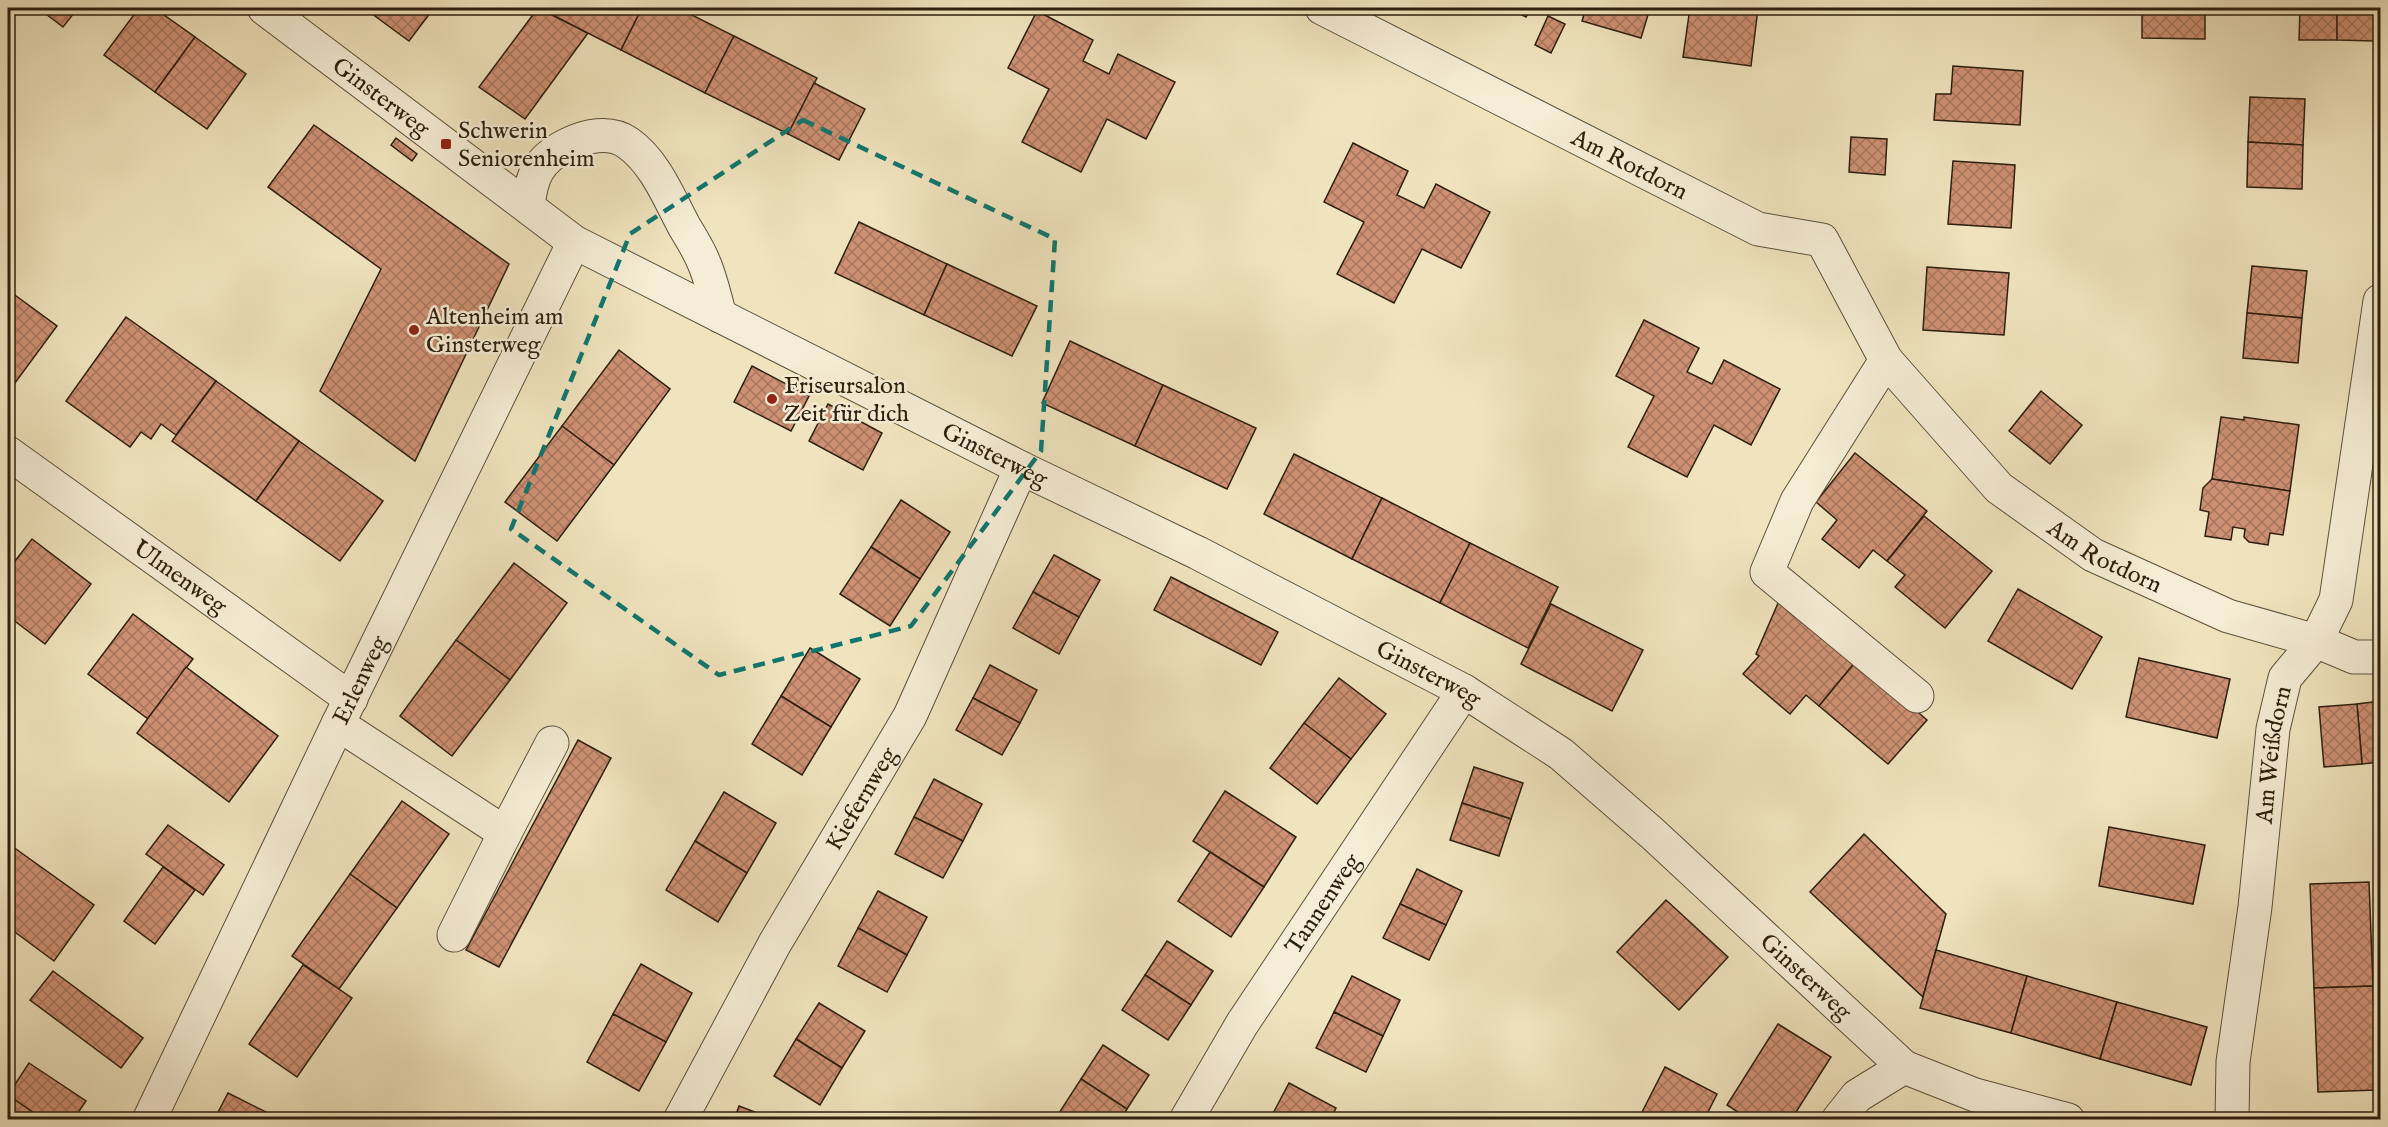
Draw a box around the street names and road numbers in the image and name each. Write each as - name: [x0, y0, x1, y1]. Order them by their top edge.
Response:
- street label: Ginsterweg: [325, 51, 436, 145]
- street label: Am Rotdorn: [1565, 122, 1693, 208]
- street label: Ginsterweg: [936, 416, 1053, 496]
- street label: Am Rotdorn: [2040, 513, 2167, 601]
- street label: Ulmenweg: [126, 533, 233, 623]
- street label: Erlenweg: [326, 630, 396, 730]
- street label: Ginsterweg: [1370, 634, 1488, 716]
- street label: Am Weißdorn: [2249, 683, 2300, 826]
- street label: Kiefernweg: [819, 741, 906, 857]
- street label: Tannenweg: [1279, 847, 1369, 961]
- street label: Ginsterweg: [1753, 927, 1858, 1028]

